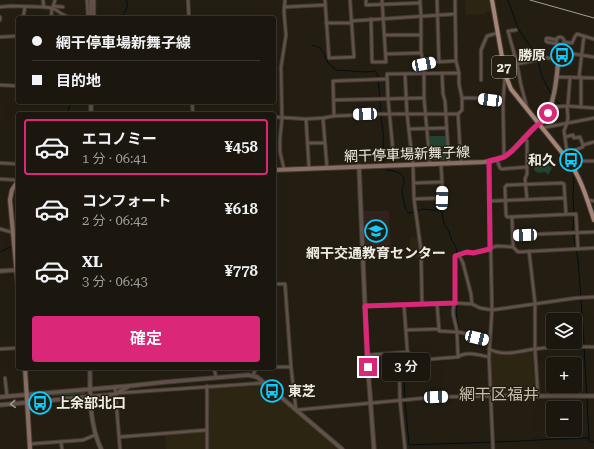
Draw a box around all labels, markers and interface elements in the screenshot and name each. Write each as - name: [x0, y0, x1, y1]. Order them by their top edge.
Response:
- text: 網干停車場新舞子線: [56, 34, 191, 52]
- bus stop icon: 勝原: [549, 42, 575, 68]
- place label: 勝原: [518, 47, 546, 63]
- car: [411, 56, 437, 72]
- road number: 27: [492, 56, 516, 78]
- text: 目的地: [56, 72, 101, 90]
- car: [477, 93, 503, 107]
- route start: [539, 104, 557, 122]
- car: [353, 107, 377, 121]
- icon: car: [34, 129, 70, 165]
- text: エコノミー: [82, 130, 157, 148]
- text: ¥458: [224, 138, 258, 156]
- street label: 網干停車場新舞子線: [344, 144, 470, 164]
- bus stop icon: 和久: [558, 147, 584, 173]
- text: 1 分 · 06:41: [82, 151, 148, 166]
- place label: 和久: [528, 152, 556, 168]
- car: [436, 186, 448, 210]
- icon: car: [34, 191, 70, 227]
- text: コンフォート: [82, 192, 172, 210]
- text: ¥618: [224, 200, 258, 218]
- text: 2 分 · 06:42: [82, 213, 148, 228]
- school or university icon: 網干交通教育センター: [363, 218, 389, 244]
- car: [513, 229, 537, 241]
- place label: 網干交通教育センター: [306, 245, 446, 261]
- icon: car: [34, 253, 70, 289]
- text: XL: [82, 253, 103, 271]
- text: ¥778: [224, 262, 258, 280]
- text: 3 分 · 06:43: [82, 274, 148, 289]
- map controls: [546, 313, 582, 437]
- button: layers: [546, 313, 582, 349]
- button: 確定: [32, 316, 260, 362]
- car: [464, 329, 490, 347]
- callout: 3 分: [382, 353, 430, 381]
- button: +: [546, 357, 582, 393]
- route end: [359, 358, 377, 376]
- text: 3 分: [394, 359, 418, 374]
- bus stop icon: 東芝: [259, 378, 285, 404]
- place label: 東芝: [288, 383, 316, 399]
- district label: 網干区福井: [459, 385, 539, 404]
- bus stop icon: 上余部北口: [27, 390, 53, 416]
- car: [424, 391, 448, 403]
- place label: 上余部北口: [56, 395, 126, 411]
- one-way arrow: [10, 399, 16, 408]
- button: −: [546, 401, 582, 437]

